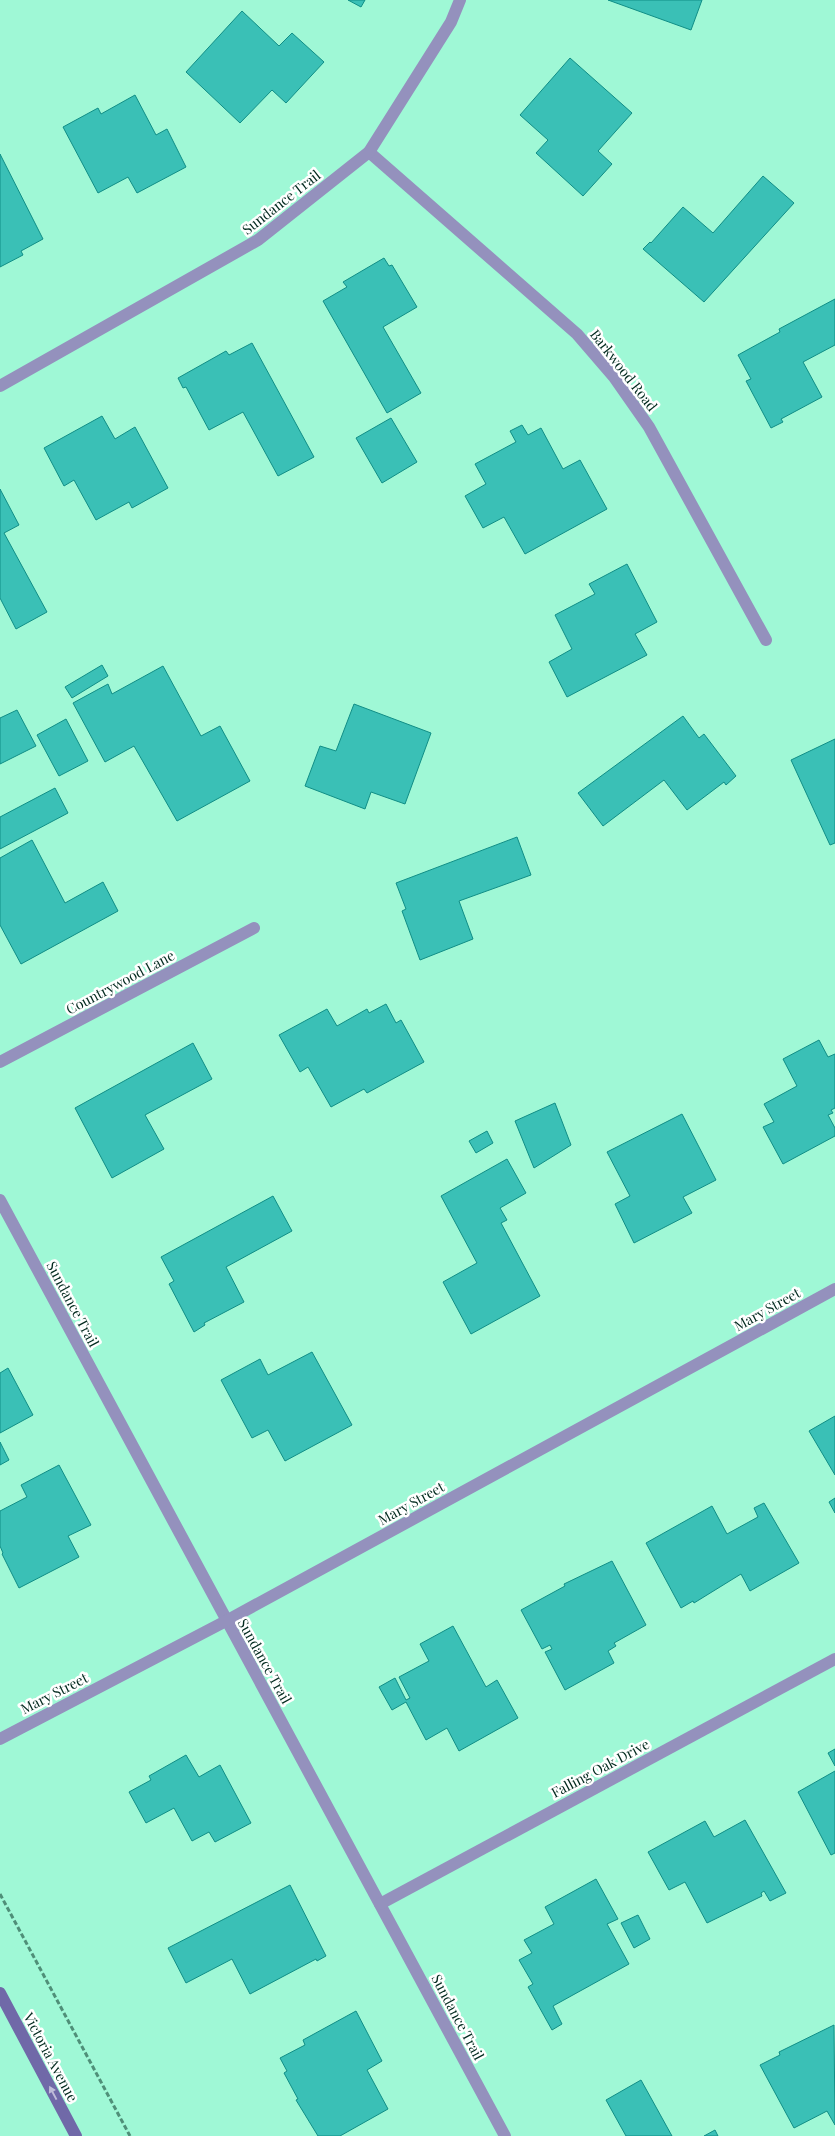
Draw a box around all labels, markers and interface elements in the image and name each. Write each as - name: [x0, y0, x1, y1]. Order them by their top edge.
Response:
- street label: Sundance Trail: [238, 165, 324, 239]
- street label: Barkwood Road: [586, 325, 662, 415]
- street label: Countrywood Lane: [62, 945, 178, 1019]
- street label: Sundance Trail: [42, 1258, 104, 1350]
- street label: Mary Street: [730, 1282, 804, 1335]
- street label: Mary Street: [374, 1476, 448, 1529]
- street label: Sundance Trail: [234, 1615, 296, 1707]
- street label: Mary Street: [17, 1667, 92, 1718]
- street label: Falling Oak Drive: [548, 1734, 652, 1802]
- street label: Sundance Trail: [427, 1971, 489, 2063]
- street label: Victoria Avenue: [19, 2008, 82, 2105]
- one-way arrow: [49, 2086, 58, 2100]

